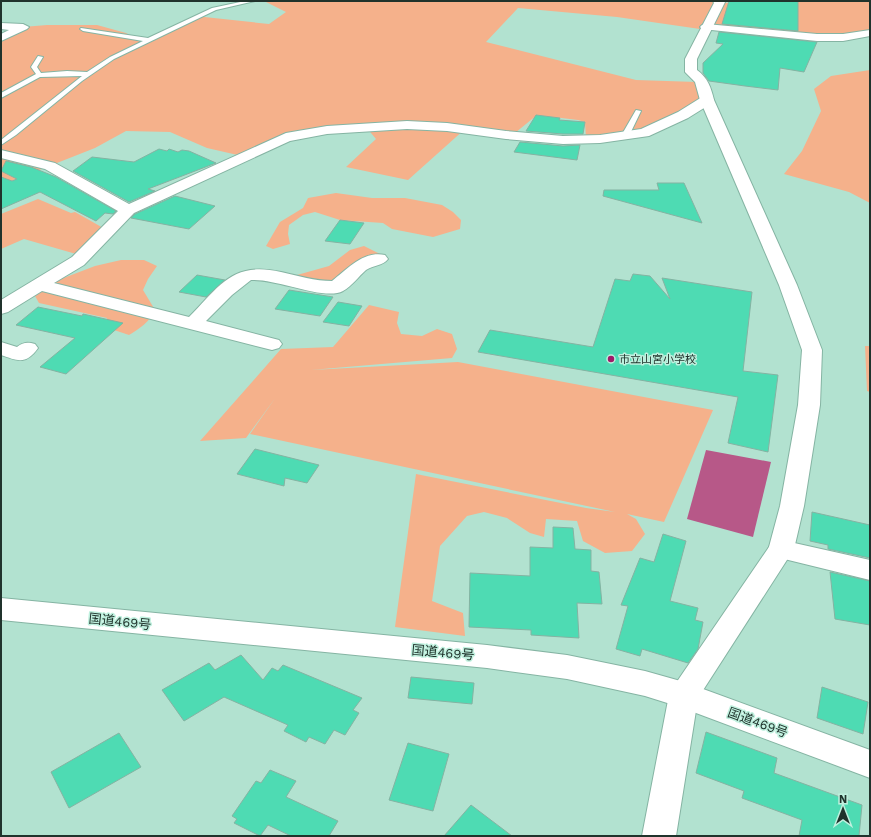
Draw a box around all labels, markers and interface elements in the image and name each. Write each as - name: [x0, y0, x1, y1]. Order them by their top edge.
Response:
- place label: 市立山宮小学校: [619, 353, 696, 366]
- marker: 市立山宮小学校: [606, 354, 616, 364]
- street label: 国道469号: [88, 611, 152, 632]
- street label: 国道469号: [411, 642, 475, 663]
- street label: 国道469号: [726, 705, 790, 740]
- north arrow: [823, 789, 863, 829]
- text: N: [839, 793, 847, 806]

